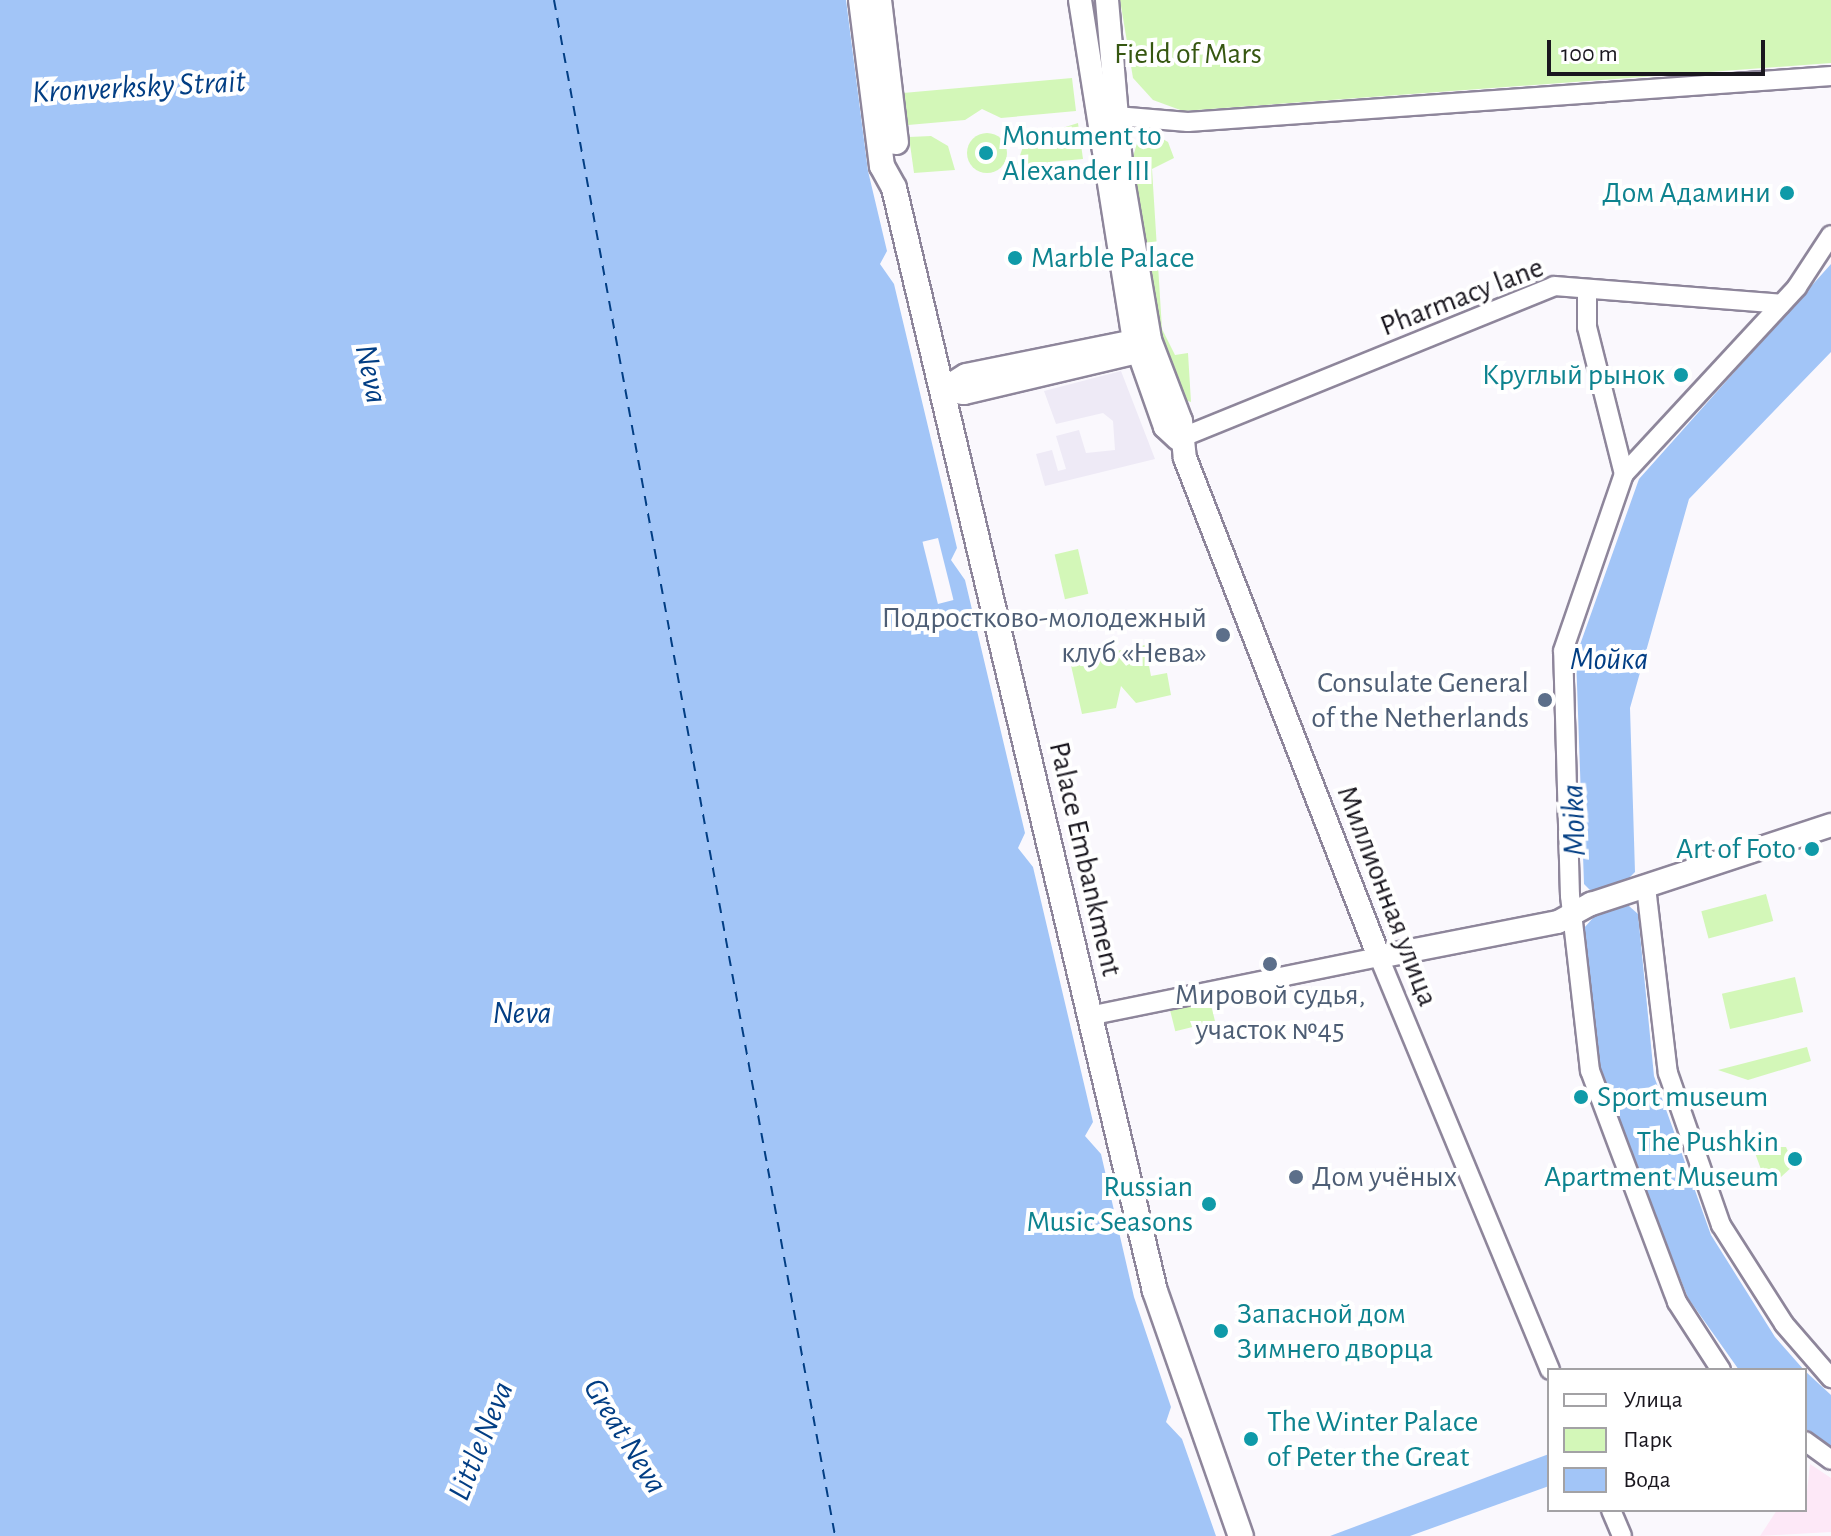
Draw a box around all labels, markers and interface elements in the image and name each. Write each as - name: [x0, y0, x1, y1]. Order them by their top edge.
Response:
- scale bar: [1551, 24, 1769, 74]
- park label: Field of Mars: [1114, 36, 1262, 72]
- text: 100 m: [1561, 42, 1618, 66]
- water label: Kronverksky Strait: [31, 62, 247, 112]
- place label: Monument to Alexander III: [1002, 118, 1162, 188]
- marker: Monument to Alexander III: [977, 144, 995, 162]
- place label: Дом Адамини: [1602, 175, 1771, 211]
- marker: Дом Адамини: [1778, 184, 1796, 202]
- place label: Marble Palace: [1031, 240, 1195, 276]
- marker: Marble Palace: [1006, 249, 1024, 267]
- street label: Pharmacy lane: [1375, 249, 1549, 345]
- water label: Neva: [346, 341, 396, 407]
- place label: Круглый рынок: [1482, 357, 1665, 393]
- marker: Круглый рынок: [1672, 366, 1690, 384]
- place label: Подростково-молодежный клуб «Нева»: [882, 600, 1207, 670]
- marker: Подростково-молодежный клуб «Нева»: [1214, 626, 1232, 644]
- water label: Мойка: [1570, 640, 1648, 678]
- place label: Consulate General of the Netherlands: [1311, 665, 1529, 736]
- marker: Consulate General of the Netherlands: [1536, 691, 1554, 709]
- street label: Palace Embankment: [1041, 738, 1129, 980]
- street label: Миллионная улица: [1328, 781, 1446, 1011]
- water label: Moika: [1554, 783, 1594, 857]
- place label: Art of Foto: [1676, 831, 1796, 867]
- marker: Art of Foto: [1803, 840, 1821, 858]
- marker: Мировой судья, участок №45: [1261, 955, 1279, 973]
- place label: Мировой судья, участок №45: [1174, 977, 1366, 1048]
- water label: Neva: [492, 994, 552, 1032]
- place label: Sport museum: [1597, 1079, 1768, 1115]
- marker: Sport museum: [1572, 1088, 1590, 1106]
- place label: The Pushkin Apartment Museum: [1544, 1124, 1779, 1194]
- marker: The Pushkin Apartment Museum: [1786, 1150, 1804, 1168]
- place label: Дом учёных: [1312, 1159, 1457, 1195]
- marker: Дом учёных: [1287, 1168, 1305, 1186]
- place label: Russian Music Seasons: [1026, 1169, 1193, 1240]
- marker: Russian Music Seasons: [1200, 1195, 1218, 1213]
- place label: Запасной дом Зимнего дворца: [1237, 1296, 1433, 1366]
- marker: Запасной дом Зимнего дворца: [1212, 1322, 1230, 1340]
- legend: [1547, 1368, 1807, 1512]
- water label: Great Neva: [575, 1371, 675, 1501]
- water label: Little Neva: [440, 1376, 522, 1506]
- text: Улица: [1623, 1388, 1683, 1412]
- place label: The Winter Palace of Peter the Great: [1267, 1404, 1478, 1474]
- text: Парк: [1623, 1428, 1672, 1452]
- marker: The Winter Palace of Peter the Great: [1242, 1430, 1260, 1448]
- text: Вода: [1623, 1468, 1671, 1492]

